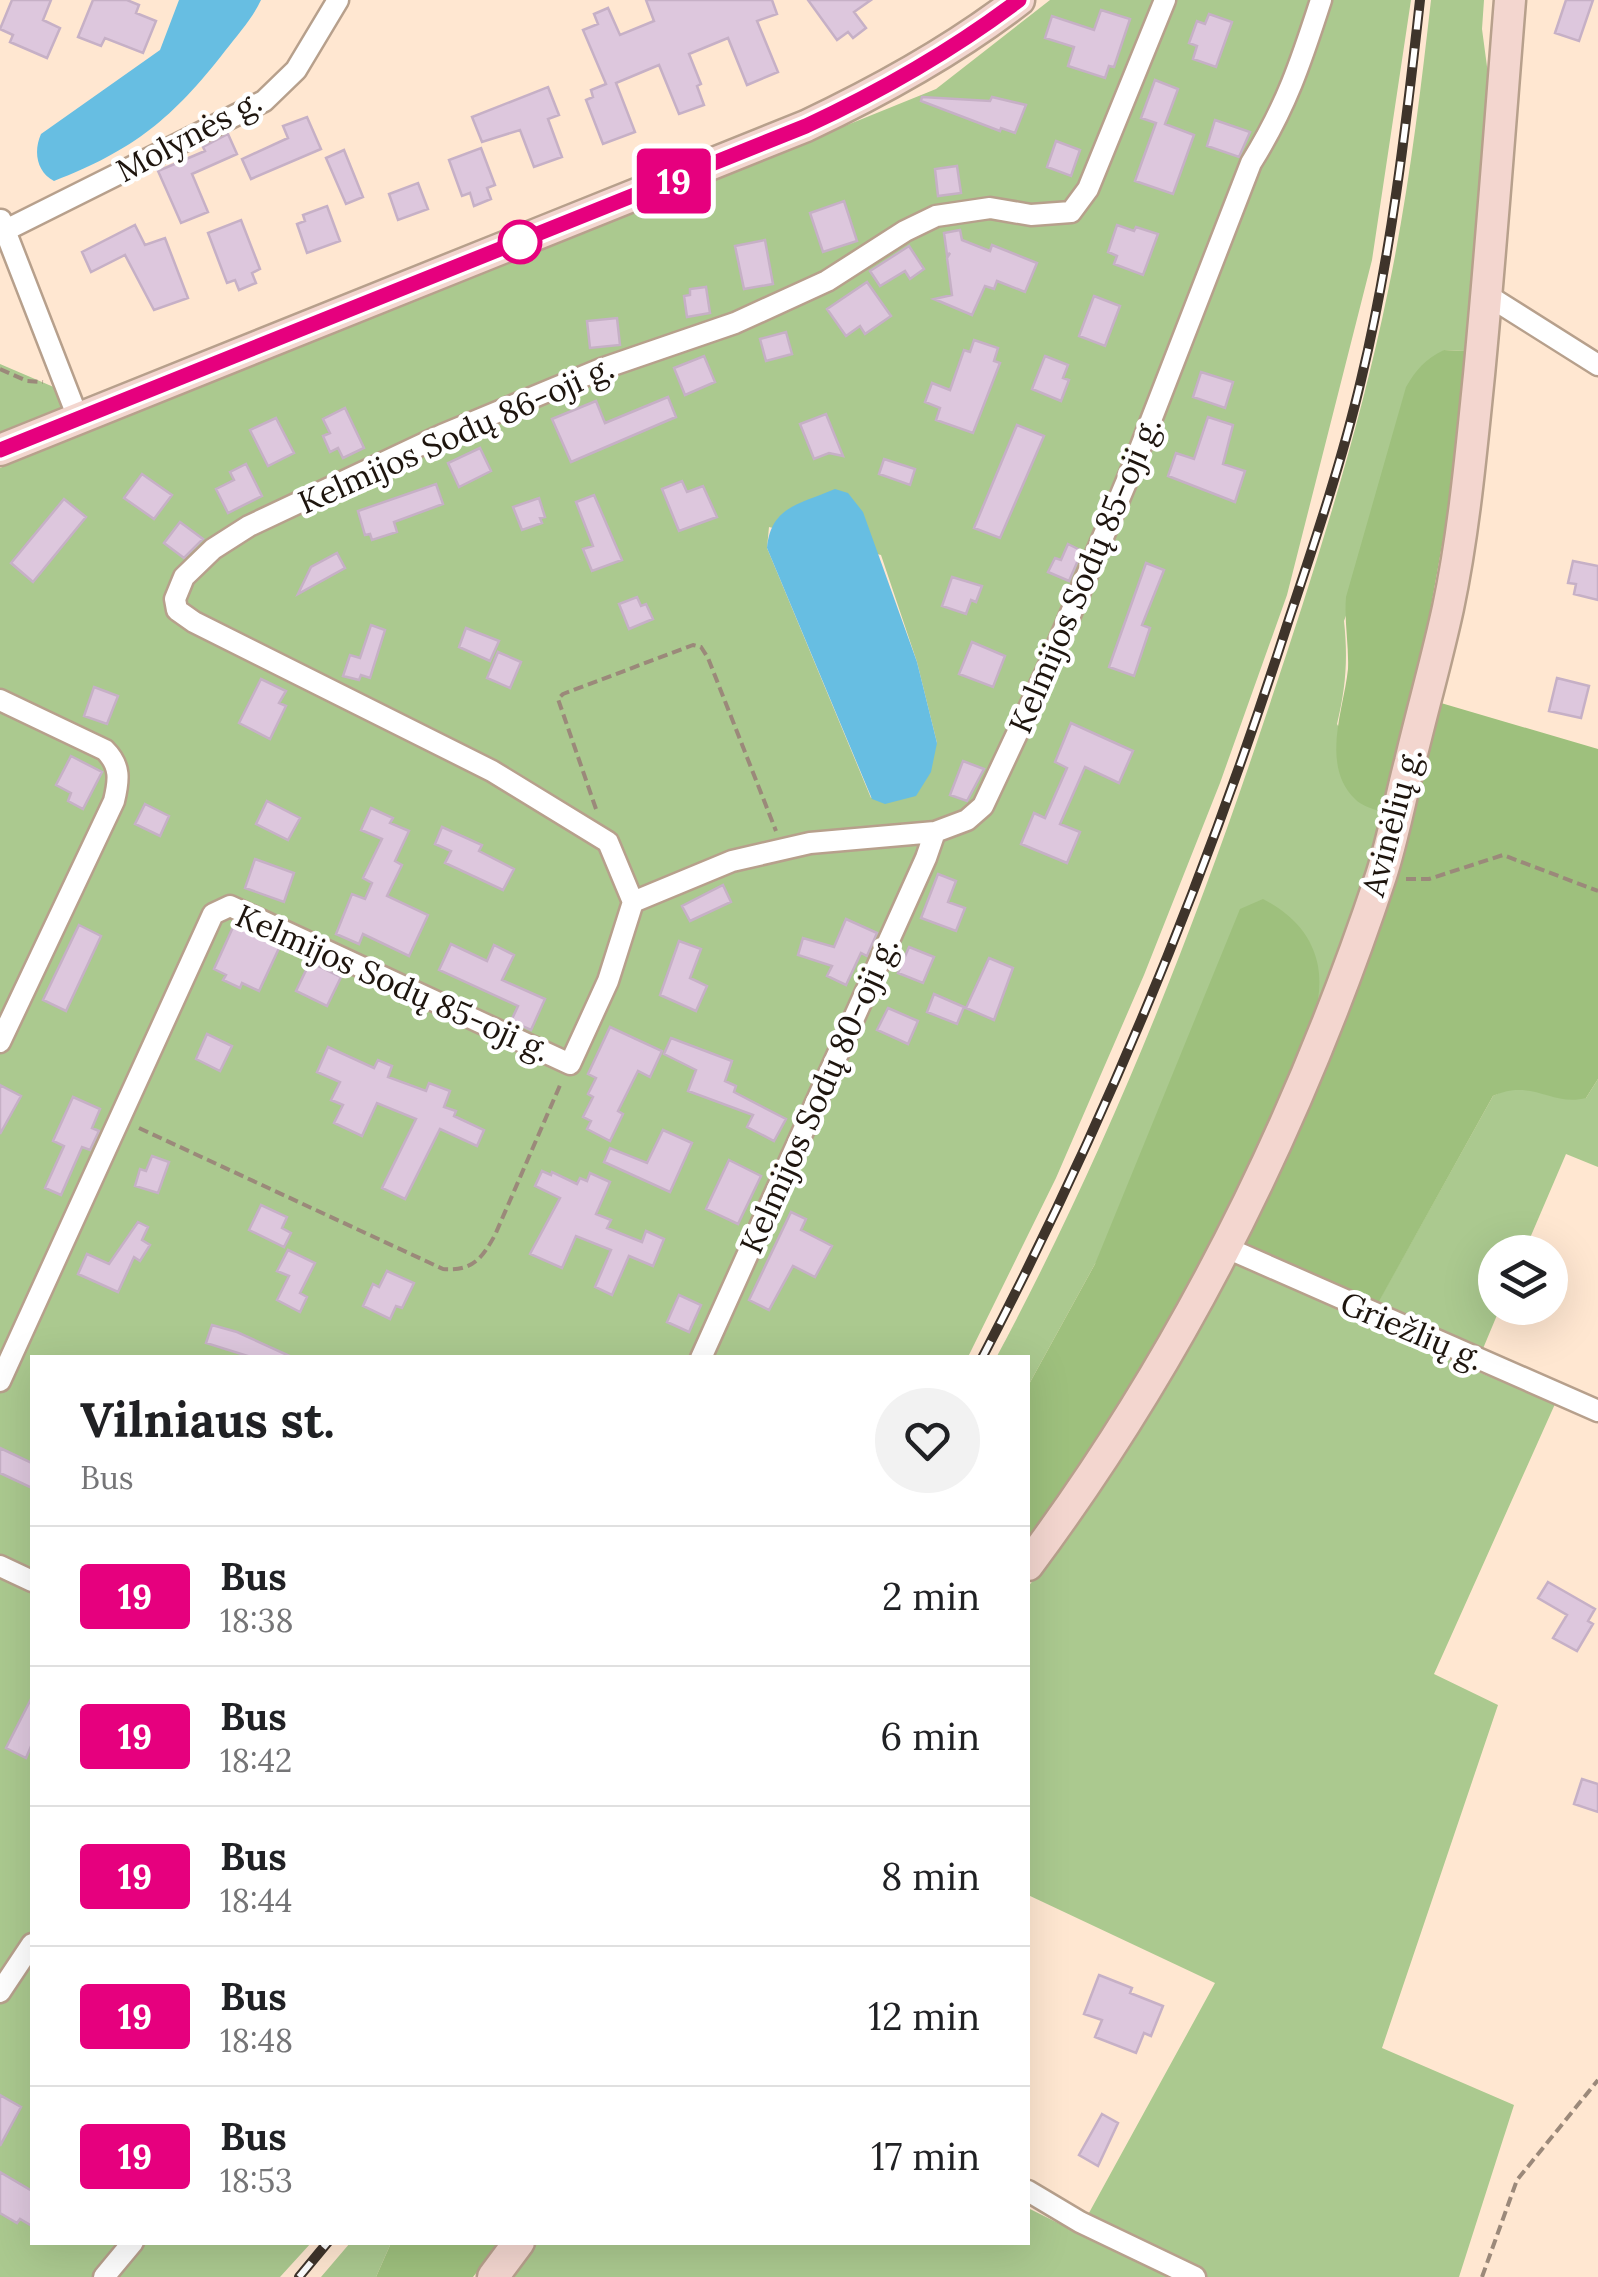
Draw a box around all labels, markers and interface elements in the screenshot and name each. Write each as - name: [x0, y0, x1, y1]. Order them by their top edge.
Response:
- street label: Molynės g.: [109, 80, 269, 191]
- line badge: 19: [629, 148, 719, 214]
- text: 19: [657, 159, 691, 204]
- unlabelled marker: [499, 221, 541, 263]
- street label: Kelmijos Sodų 86-oji g.: [292, 346, 620, 523]
- street label: Kelmijos Sodų 85-oji g.: [999, 410, 1170, 739]
- street label: Avinėlių g.: [1352, 743, 1431, 902]
- street label: Kelmijos Sodų 85-oji g.: [230, 895, 557, 1070]
- street label: Kelmijos Sodų 80-oji g.: [730, 930, 907, 1260]
- map controls: [1478, 1235, 1568, 1325]
- button: layers: [1478, 1235, 1568, 1325]
- street label: Griežlių g.: [1334, 1282, 1490, 1379]
- button: heart: [875, 1388, 980, 1493]
- text: Vilniaus st.: [80, 1389, 335, 1450]
- text: Bus: [80, 1457, 134, 1498]
- text: Bus: [220, 1552, 287, 1600]
- text: 2 min: [882, 1572, 980, 1620]
- text: 19: [118, 1574, 152, 1619]
- text: 18:38: [220, 1600, 293, 1641]
- text: Bus: [220, 1692, 287, 1740]
- text: 6 min: [880, 1712, 980, 1760]
- text: 19: [118, 1714, 152, 1759]
- text: 18:42: [220, 1740, 292, 1781]
- text: Bus: [220, 1832, 287, 1880]
- text: 8 min: [881, 1852, 980, 1900]
- text: 19: [118, 1854, 152, 1899]
- text: 18:44: [220, 1880, 292, 1921]
- text: Bus: [220, 1972, 287, 2020]
- text: 12 min: [868, 1992, 980, 2040]
- text: 19: [118, 1994, 152, 2039]
- text: 18:48: [220, 2020, 293, 2061]
- text: Bus: [220, 2112, 287, 2160]
- text: 17 min: [871, 2132, 980, 2180]
- text: 19: [118, 2134, 152, 2179]
- text: 18:53: [220, 2160, 293, 2201]

